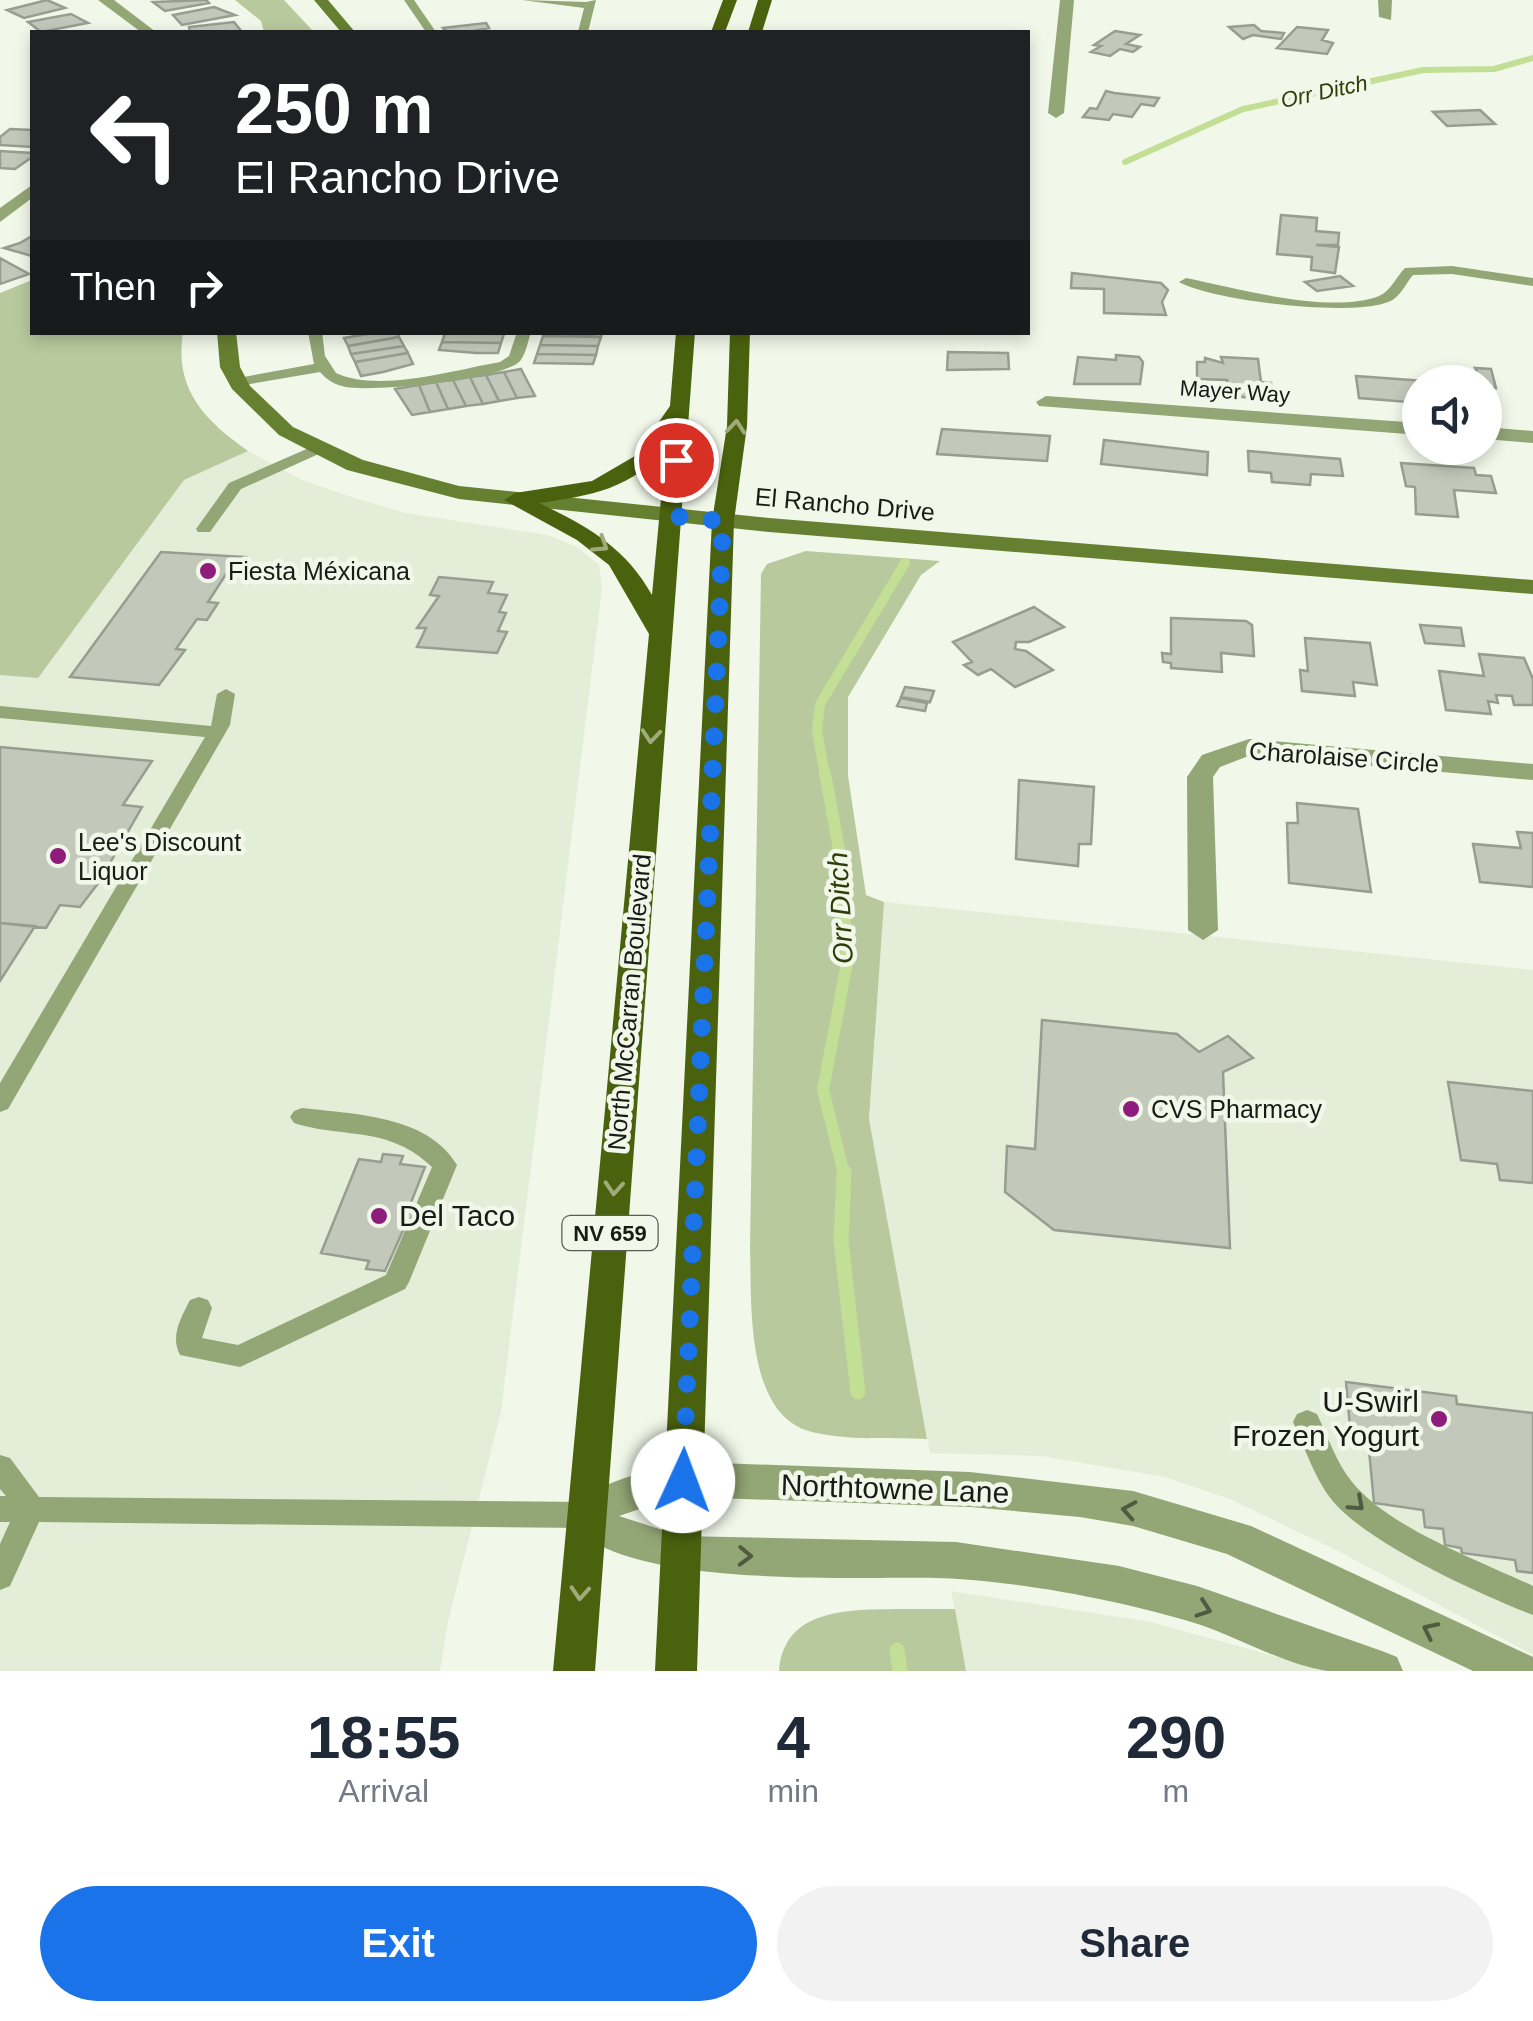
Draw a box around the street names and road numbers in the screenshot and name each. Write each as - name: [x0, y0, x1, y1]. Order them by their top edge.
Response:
- street label: Mayer Way: [1179, 375, 1291, 408]
- street label: El Rancho Drive: [754, 482, 936, 526]
- street label: Charolaise Circle: [1248, 736, 1440, 778]
- street label: North McCarran Boulevard: [602, 853, 656, 1151]
- road number: NV 659: [562, 1216, 658, 1250]
- street label: Northtowne Lane: [780, 1468, 1010, 1509]

